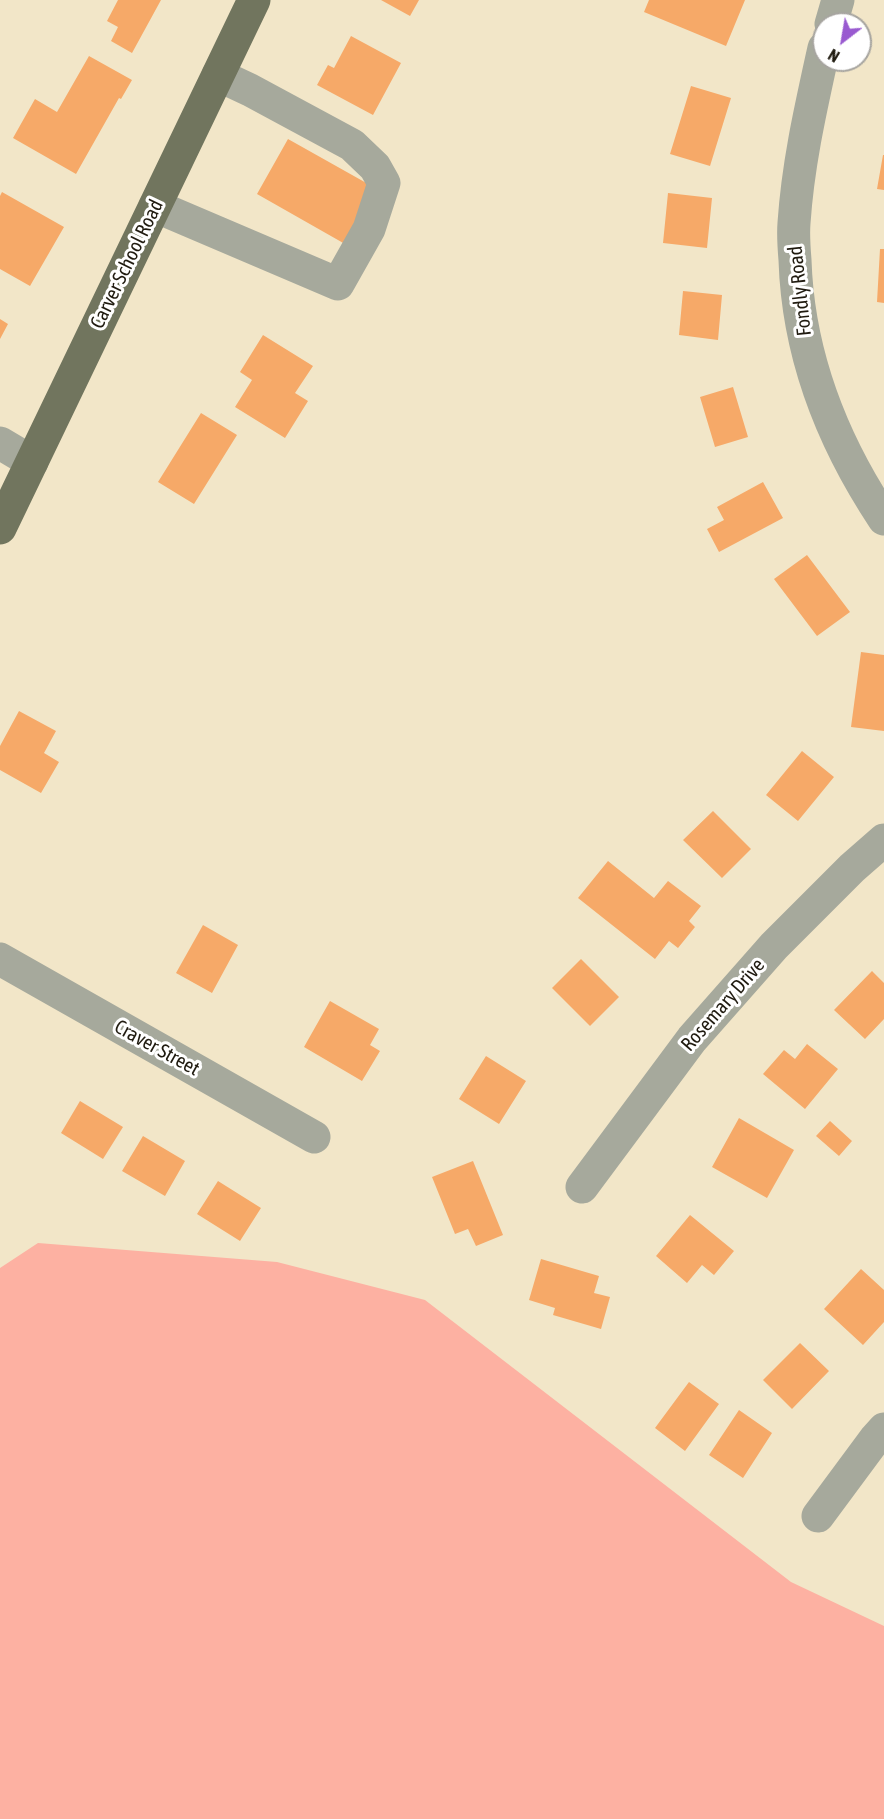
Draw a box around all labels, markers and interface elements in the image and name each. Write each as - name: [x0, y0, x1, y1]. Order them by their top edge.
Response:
- north arrow: [812, 12, 872, 72]
- text: N: [825, 46, 842, 66]
- street label: Carver School Road: [85, 196, 169, 332]
- street label: Fondly Road: [783, 245, 817, 337]
- street label: Rosemary Drive: [676, 954, 770, 1056]
- street label: Craver Street: [110, 1015, 204, 1081]

